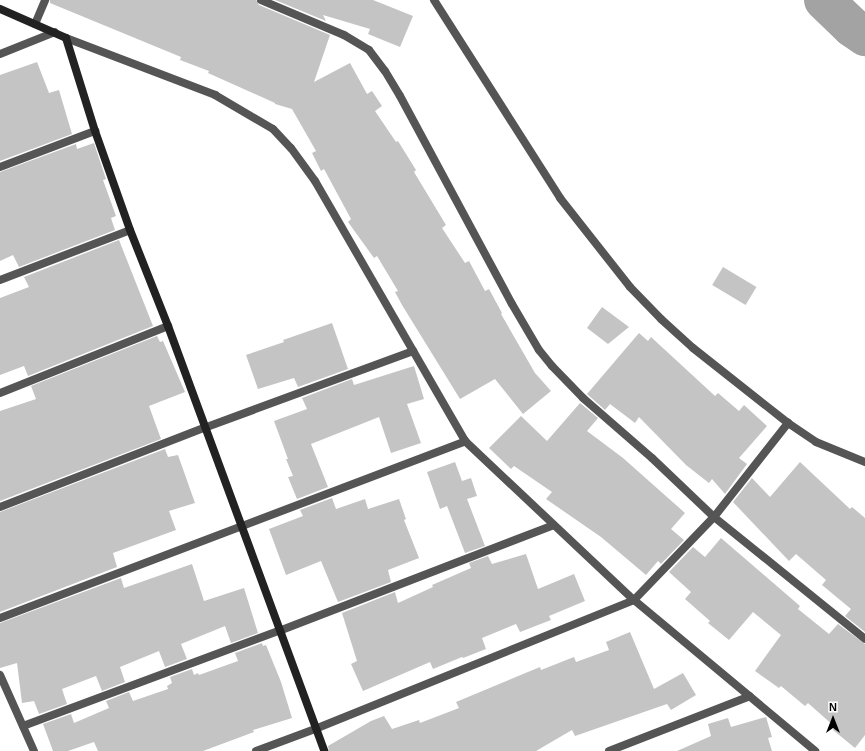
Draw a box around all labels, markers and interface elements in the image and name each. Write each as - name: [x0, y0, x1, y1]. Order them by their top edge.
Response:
- north arrow: [813, 699, 853, 739]
- text: N: [829, 701, 837, 713]

